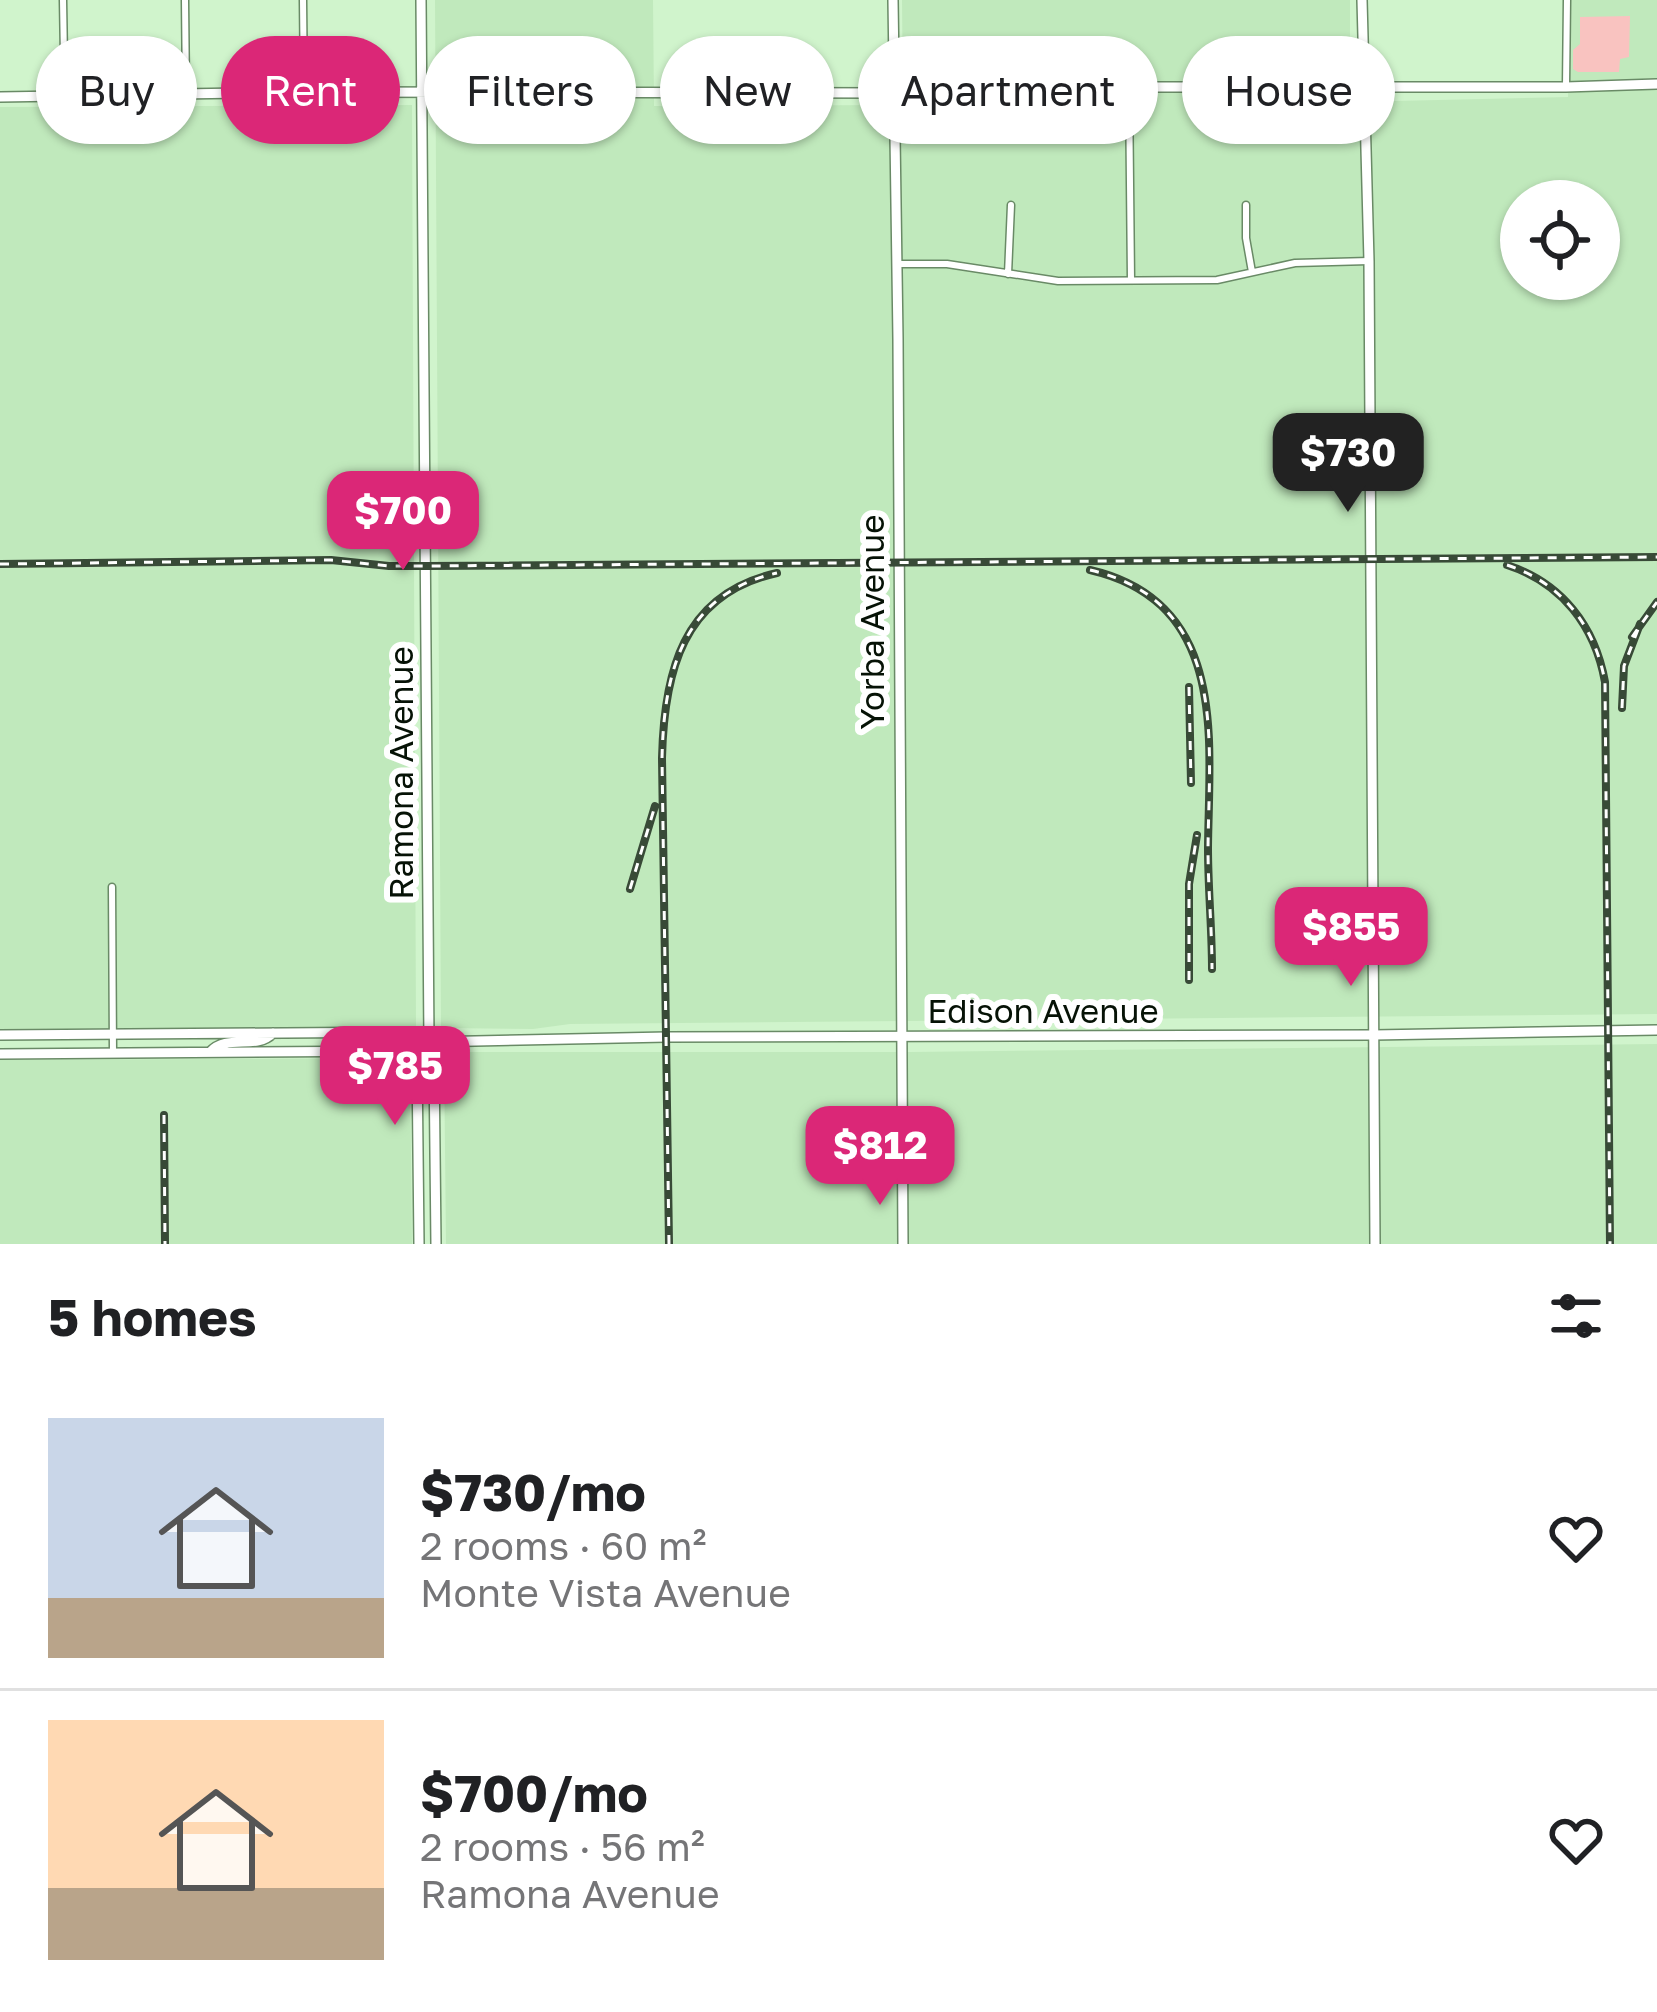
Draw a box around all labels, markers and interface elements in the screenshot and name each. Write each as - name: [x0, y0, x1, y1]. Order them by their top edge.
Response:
- chip: Buy: [36, 36, 197, 144]
- chip: Rent: [221, 36, 400, 144]
- chip: Filters: [424, 36, 636, 144]
- chip: New: [660, 36, 834, 144]
- chip: Apartment: [858, 36, 1158, 144]
- chip: House: [1182, 36, 1395, 144]
- map controls: [1500, 180, 1620, 300]
- button: locate: [1500, 180, 1620, 300]
- pin: $730: [1277, 413, 1419, 515]
- text: $730: [1300, 428, 1396, 475]
- pin: $700: [332, 471, 474, 573]
- text: $700: [354, 486, 452, 533]
- street label: Yorba Avenue: [852, 515, 891, 729]
- street label: Ramona Avenue: [381, 646, 420, 900]
- pin: $855: [1280, 887, 1422, 989]
- text: $855: [1302, 902, 1400, 949]
- street label: Edison Avenue: [927, 991, 1159, 1030]
- pin: $785: [324, 1026, 466, 1128]
- text: $785: [347, 1041, 443, 1088]
- pin: $812: [809, 1106, 951, 1208]
- text: $812: [833, 1121, 927, 1168]
- icon: filters: [1543, 1283, 1609, 1349]
- text: 5 homes: [48, 1286, 257, 1347]
- text: $730/mo: [420, 1461, 646, 1522]
- icon: home: [144, 1466, 288, 1610]
- icon: heart: [1543, 1505, 1609, 1571]
- text: 2 rooms · 60 m²: [420, 1522, 706, 1569]
- text: Monte Vista Avenue: [420, 1569, 791, 1616]
- text: $700/mo: [420, 1762, 648, 1823]
- icon: home: [144, 1768, 288, 1912]
- icon: heart: [1543, 1807, 1609, 1873]
- text: 2 rooms · 56 m²: [420, 1823, 705, 1870]
- text: Ramona Avenue: [420, 1870, 720, 1917]

